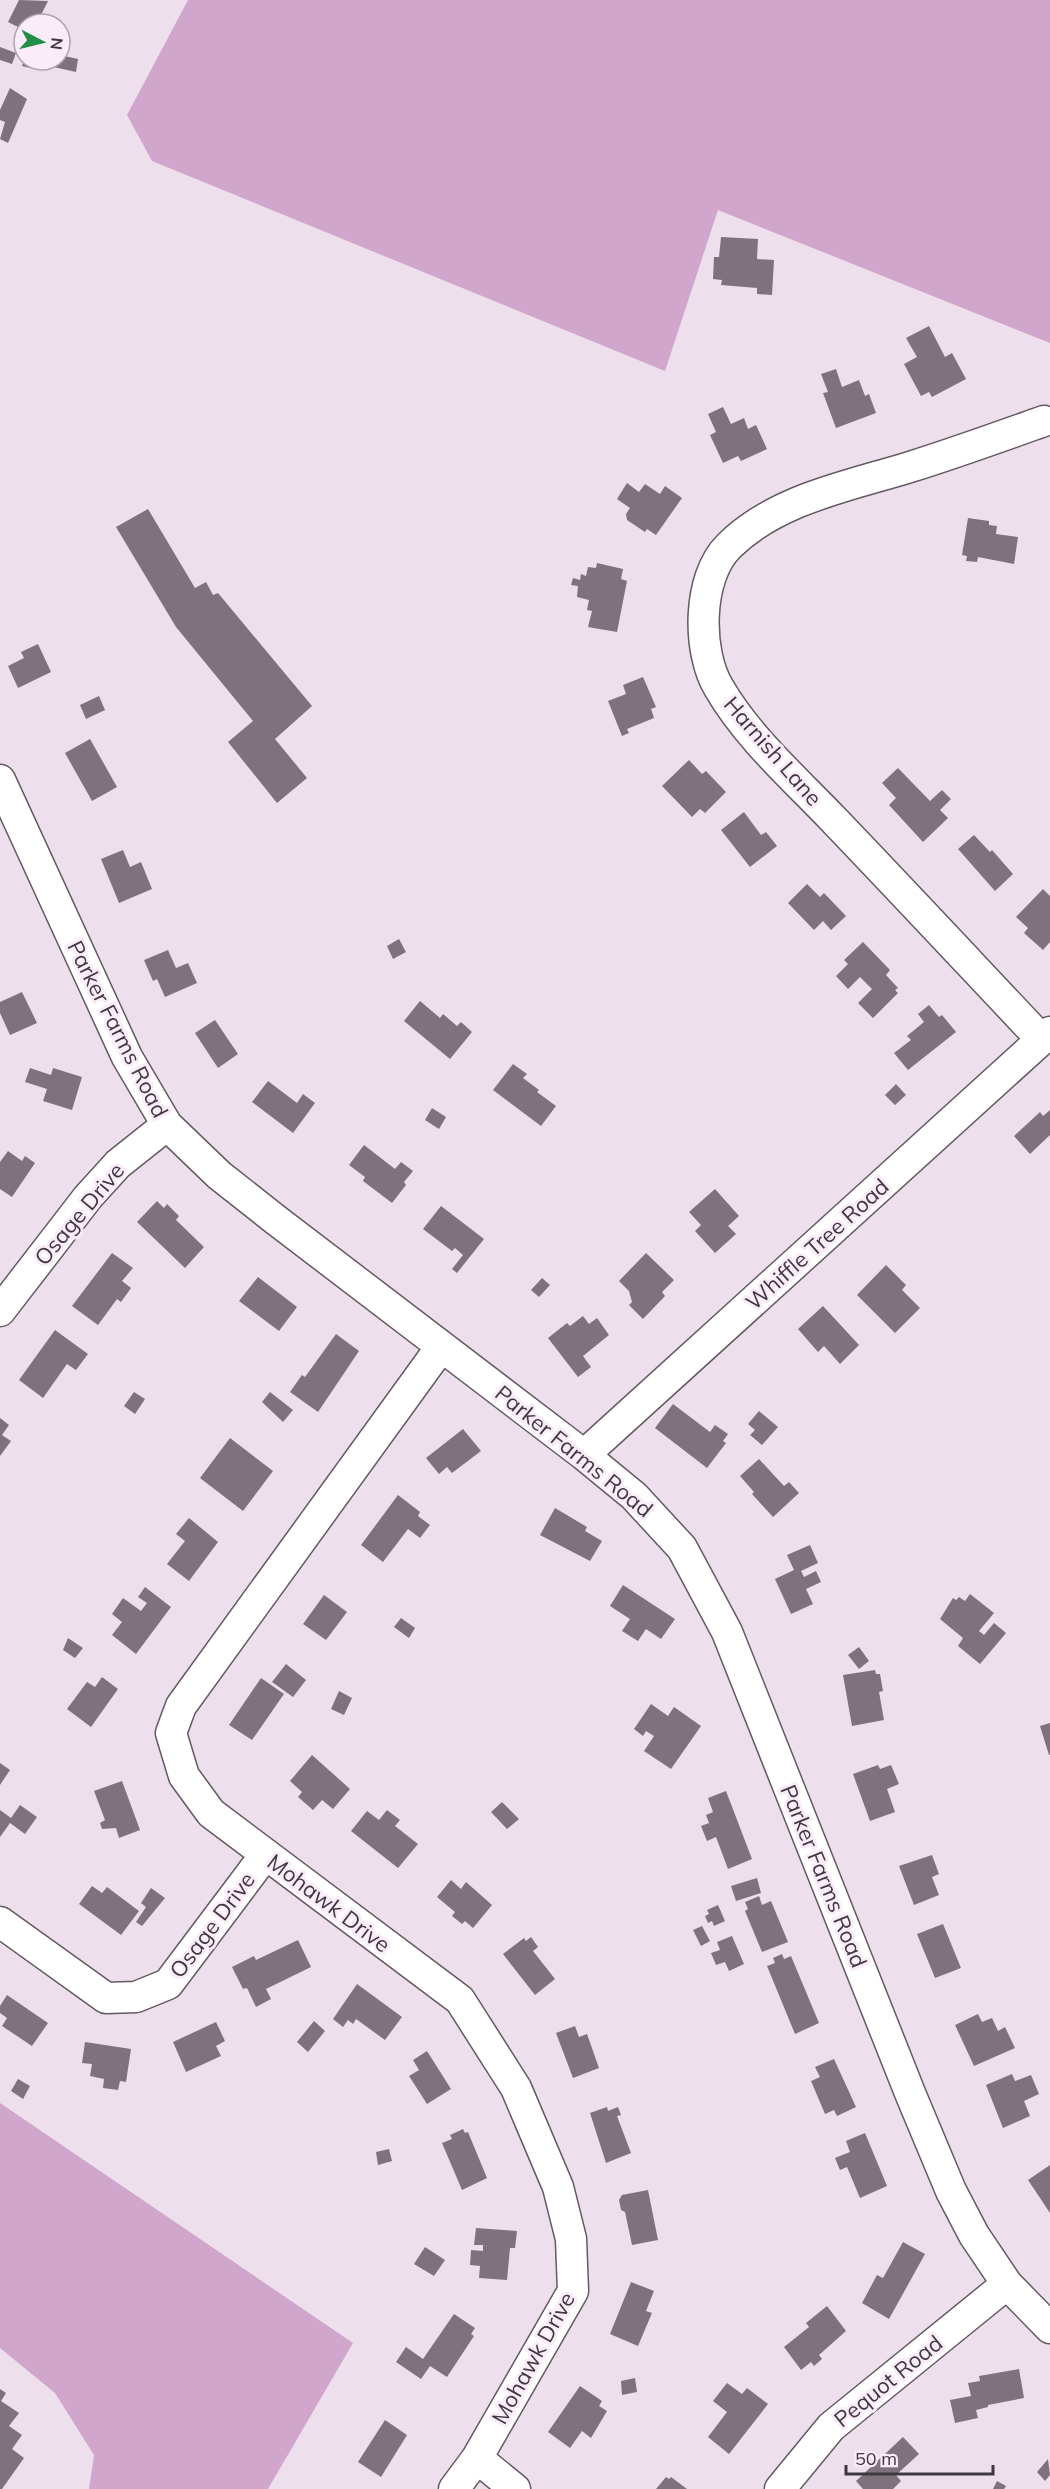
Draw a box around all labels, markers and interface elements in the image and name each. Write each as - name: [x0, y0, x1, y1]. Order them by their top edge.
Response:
- north arrow: [12, 12, 72, 72]
- text: N: [46, 37, 68, 51]
- street label: Harnish Lane: [718, 691, 828, 811]
- street label: Parker Farms Road: [61, 936, 175, 1122]
- street label: Osage Drive: [28, 1157, 130, 1271]
- street label: Whiffle Tree Road: [740, 1172, 894, 1316]
- street label: Parker Farms Road: [490, 1379, 658, 1523]
- street label: Parker Farms Road: [775, 1780, 873, 1972]
- street label: Mohawk Drive: [262, 1848, 396, 1958]
- street label: Osage Drive: [163, 1867, 261, 1983]
- street label: Mohawk Drive: [485, 2287, 581, 2429]
- street label: Pequot Road: [828, 2329, 948, 2433]
- scale bar: [846, 2438, 993, 2476]
- text: 50 m: [855, 2447, 897, 2470]

